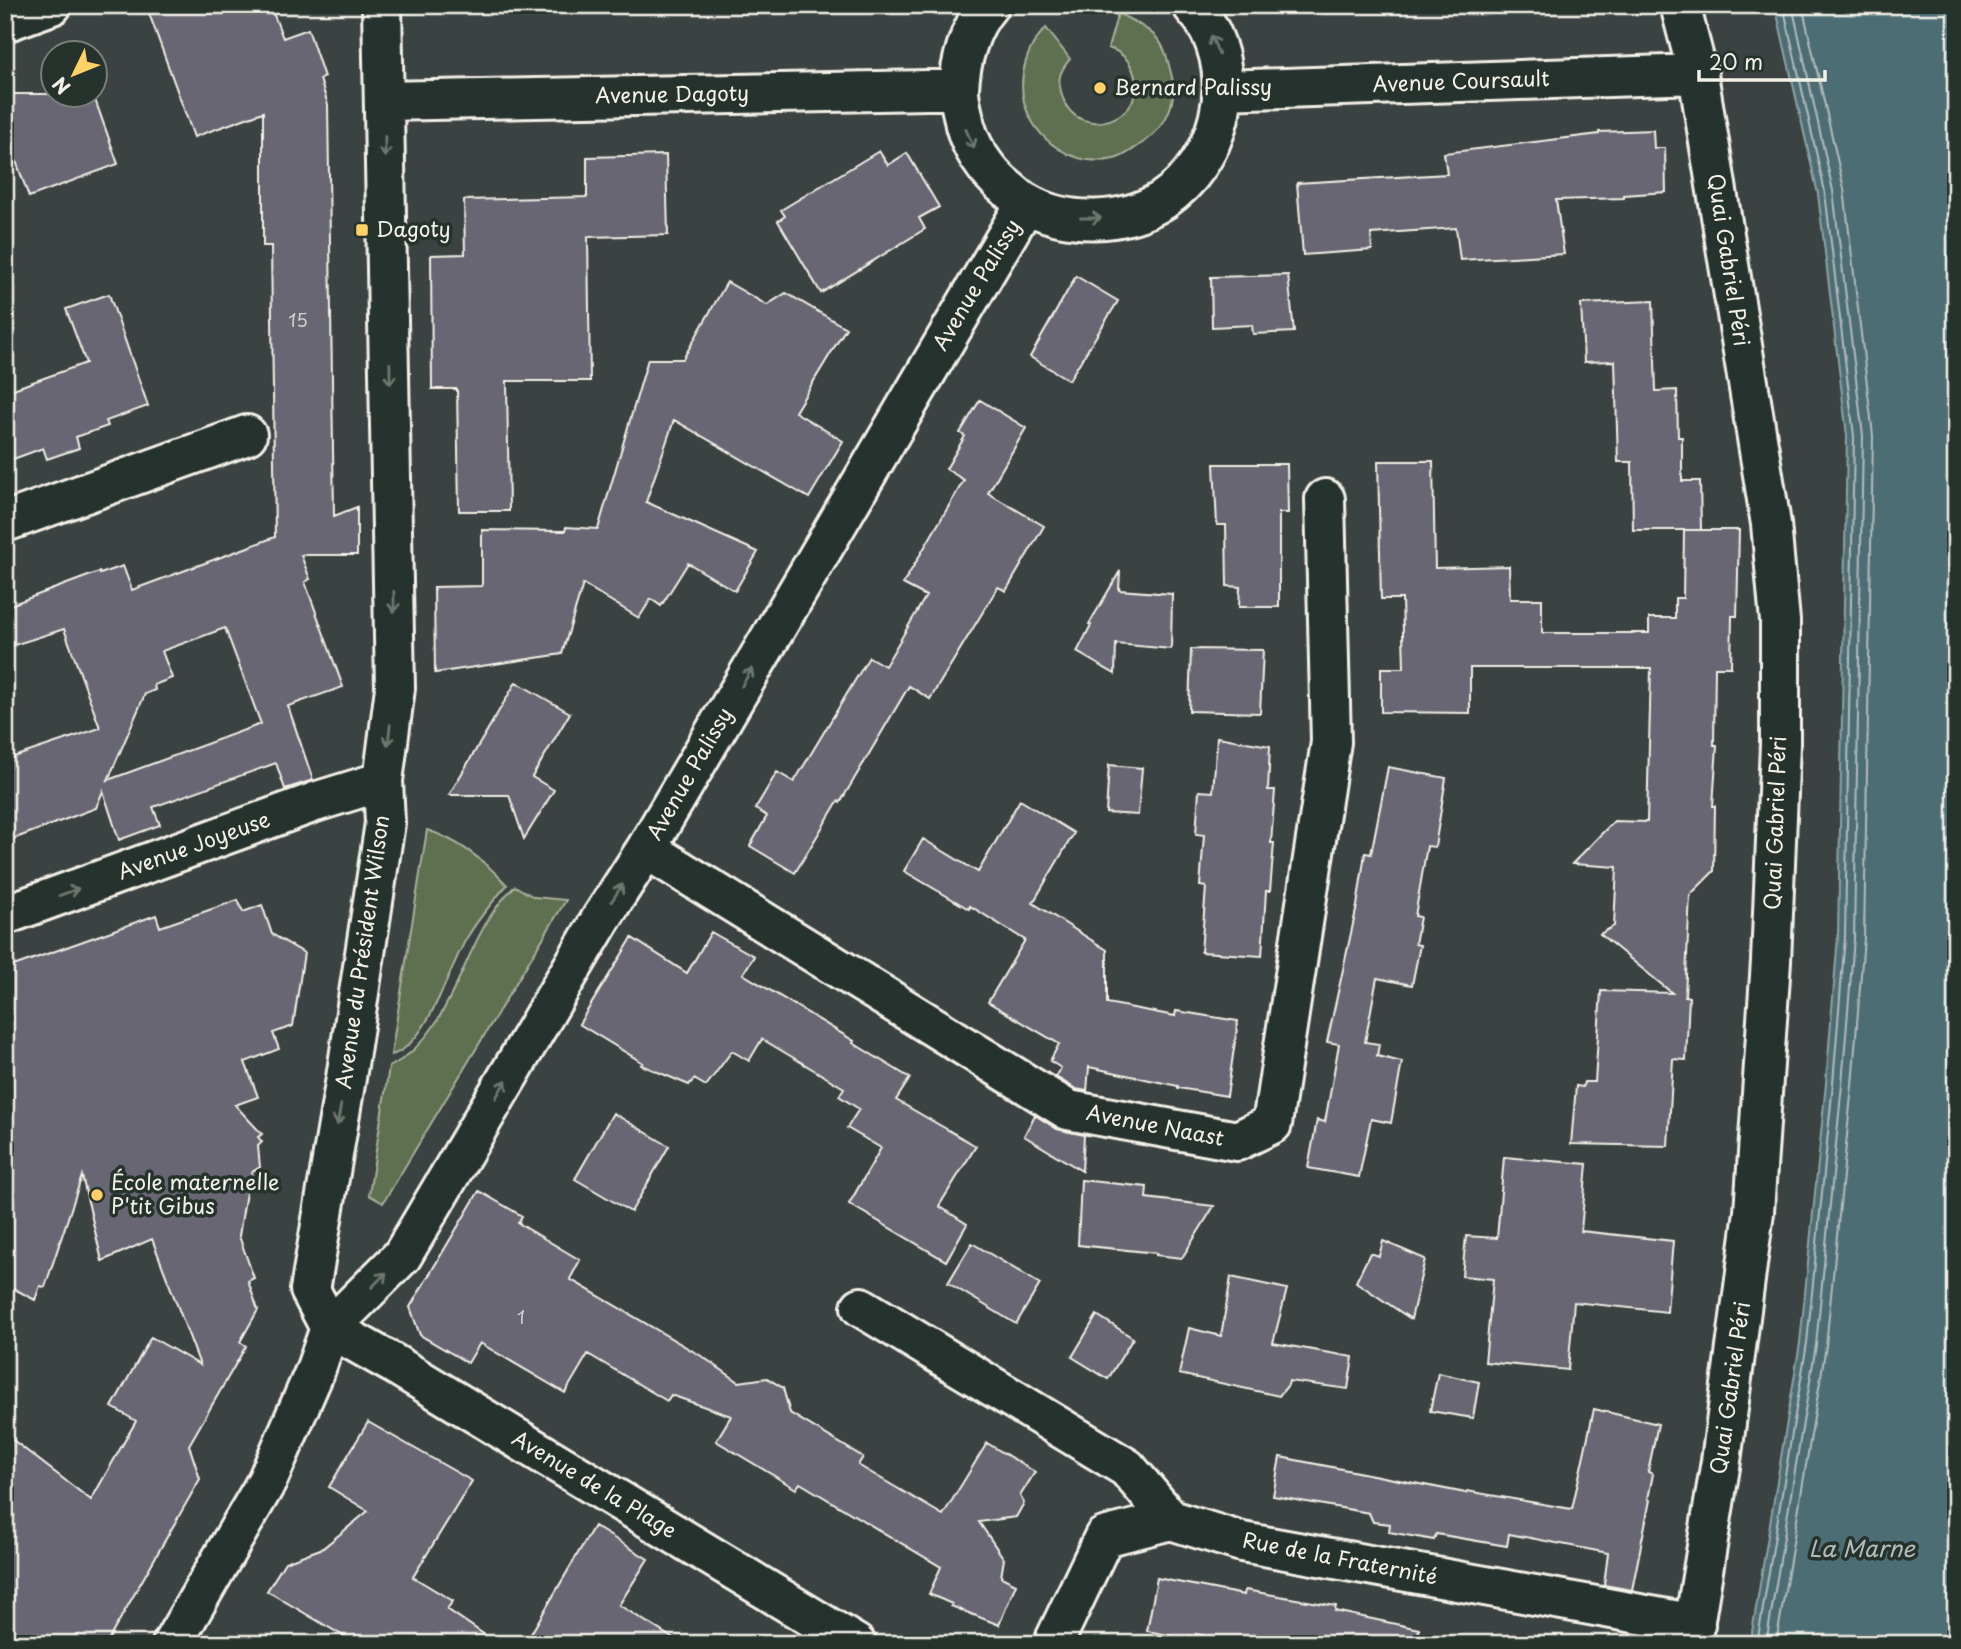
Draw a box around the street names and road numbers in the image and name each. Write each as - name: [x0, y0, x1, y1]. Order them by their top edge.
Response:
- street label: Avenue Coursault: [1372, 61, 1550, 99]
- street label: Avenue Dagoty: [595, 76, 749, 110]
- street label: Quai Gabriel Péri: [1701, 171, 1759, 348]
- street label: Avenue Palissy: [923, 212, 1027, 356]
- street label: Avenue Palissy: [637, 701, 739, 845]
- street label: Quai Gabriel Péri: [1755, 735, 1793, 911]
- street label: Avenue Joyeuse: [113, 802, 274, 886]
- street label: Avenue du Président Wilson: [326, 813, 396, 1091]
- street label: Avenue Naast: [1084, 1095, 1227, 1153]
- street label: Quai Gabriel Péri: [1701, 1299, 1757, 1476]
- street label: Avenue de la Plage: [507, 1421, 683, 1545]
- street label: Rue de la Fraternité: [1240, 1522, 1441, 1592]

